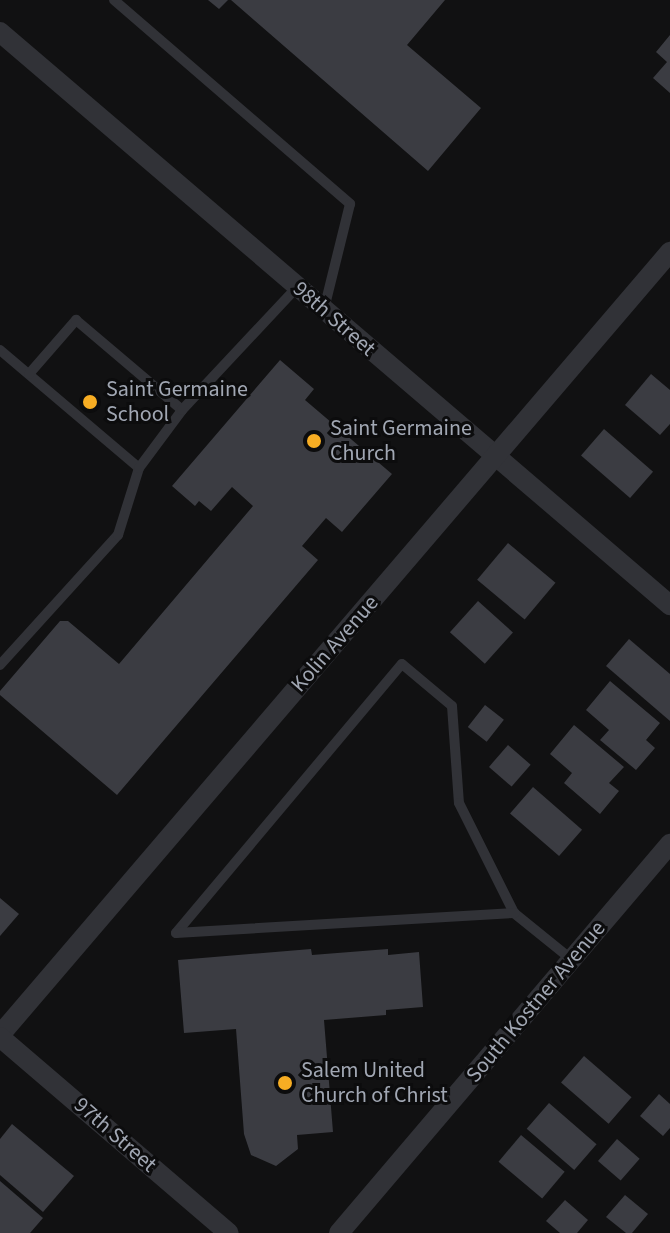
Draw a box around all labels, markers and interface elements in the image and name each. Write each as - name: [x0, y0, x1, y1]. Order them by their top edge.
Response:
- street label: 98th Street: [287, 276, 381, 362]
- place label: Saint Germaine School: [106, 376, 248, 428]
- marker: Saint Germaine School: [81, 393, 99, 411]
- place label: Saint Germaine Church: [330, 415, 472, 466]
- marker: Saint Germaine Church: [305, 432, 323, 450]
- street label: Kolin Avenue: [286, 590, 384, 698]
- street label: South Kostner Avenue: [461, 916, 611, 1088]
- place label: Salem United Church of Christ: [301, 1057, 448, 1108]
- marker: Salem United Church of Christ: [276, 1074, 294, 1092]
- street label: 97th Street: [68, 1092, 162, 1178]

